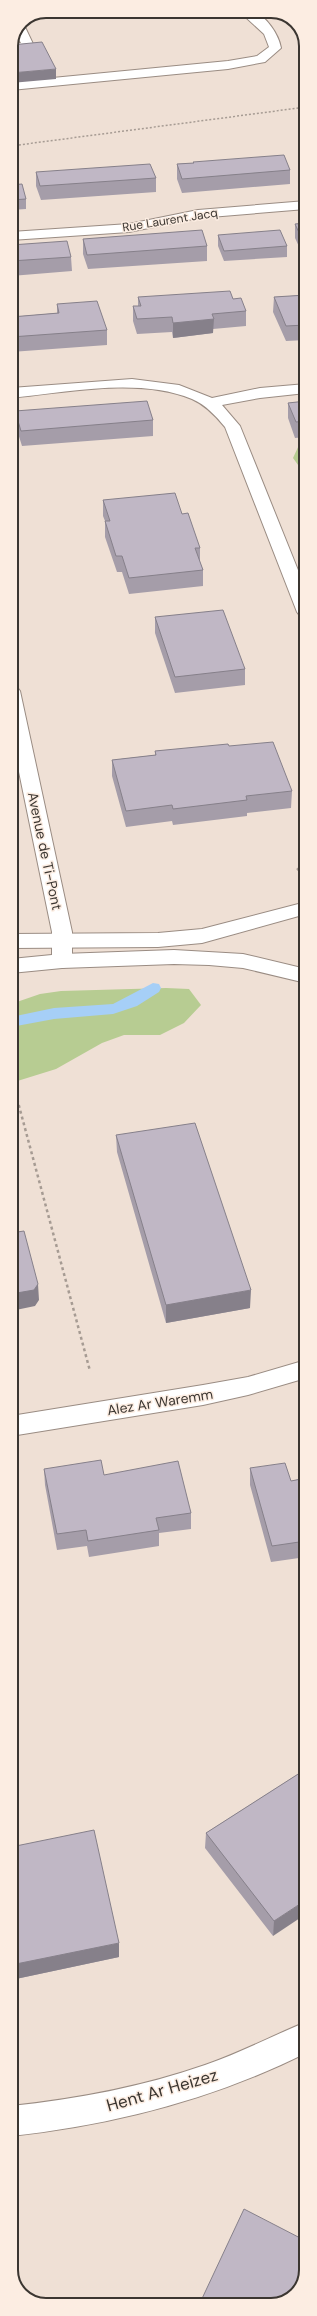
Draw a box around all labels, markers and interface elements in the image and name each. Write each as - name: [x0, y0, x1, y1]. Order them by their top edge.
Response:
- street label: Rue Laurent Jacq: [121, 205, 219, 235]
- street label: Avenue de Ti-Pont: [24, 790, 66, 912]
- street label: Alez Ar Waremm: [106, 1385, 214, 1419]
- street label: Hent Ar Heizez: [104, 2064, 220, 2116]

